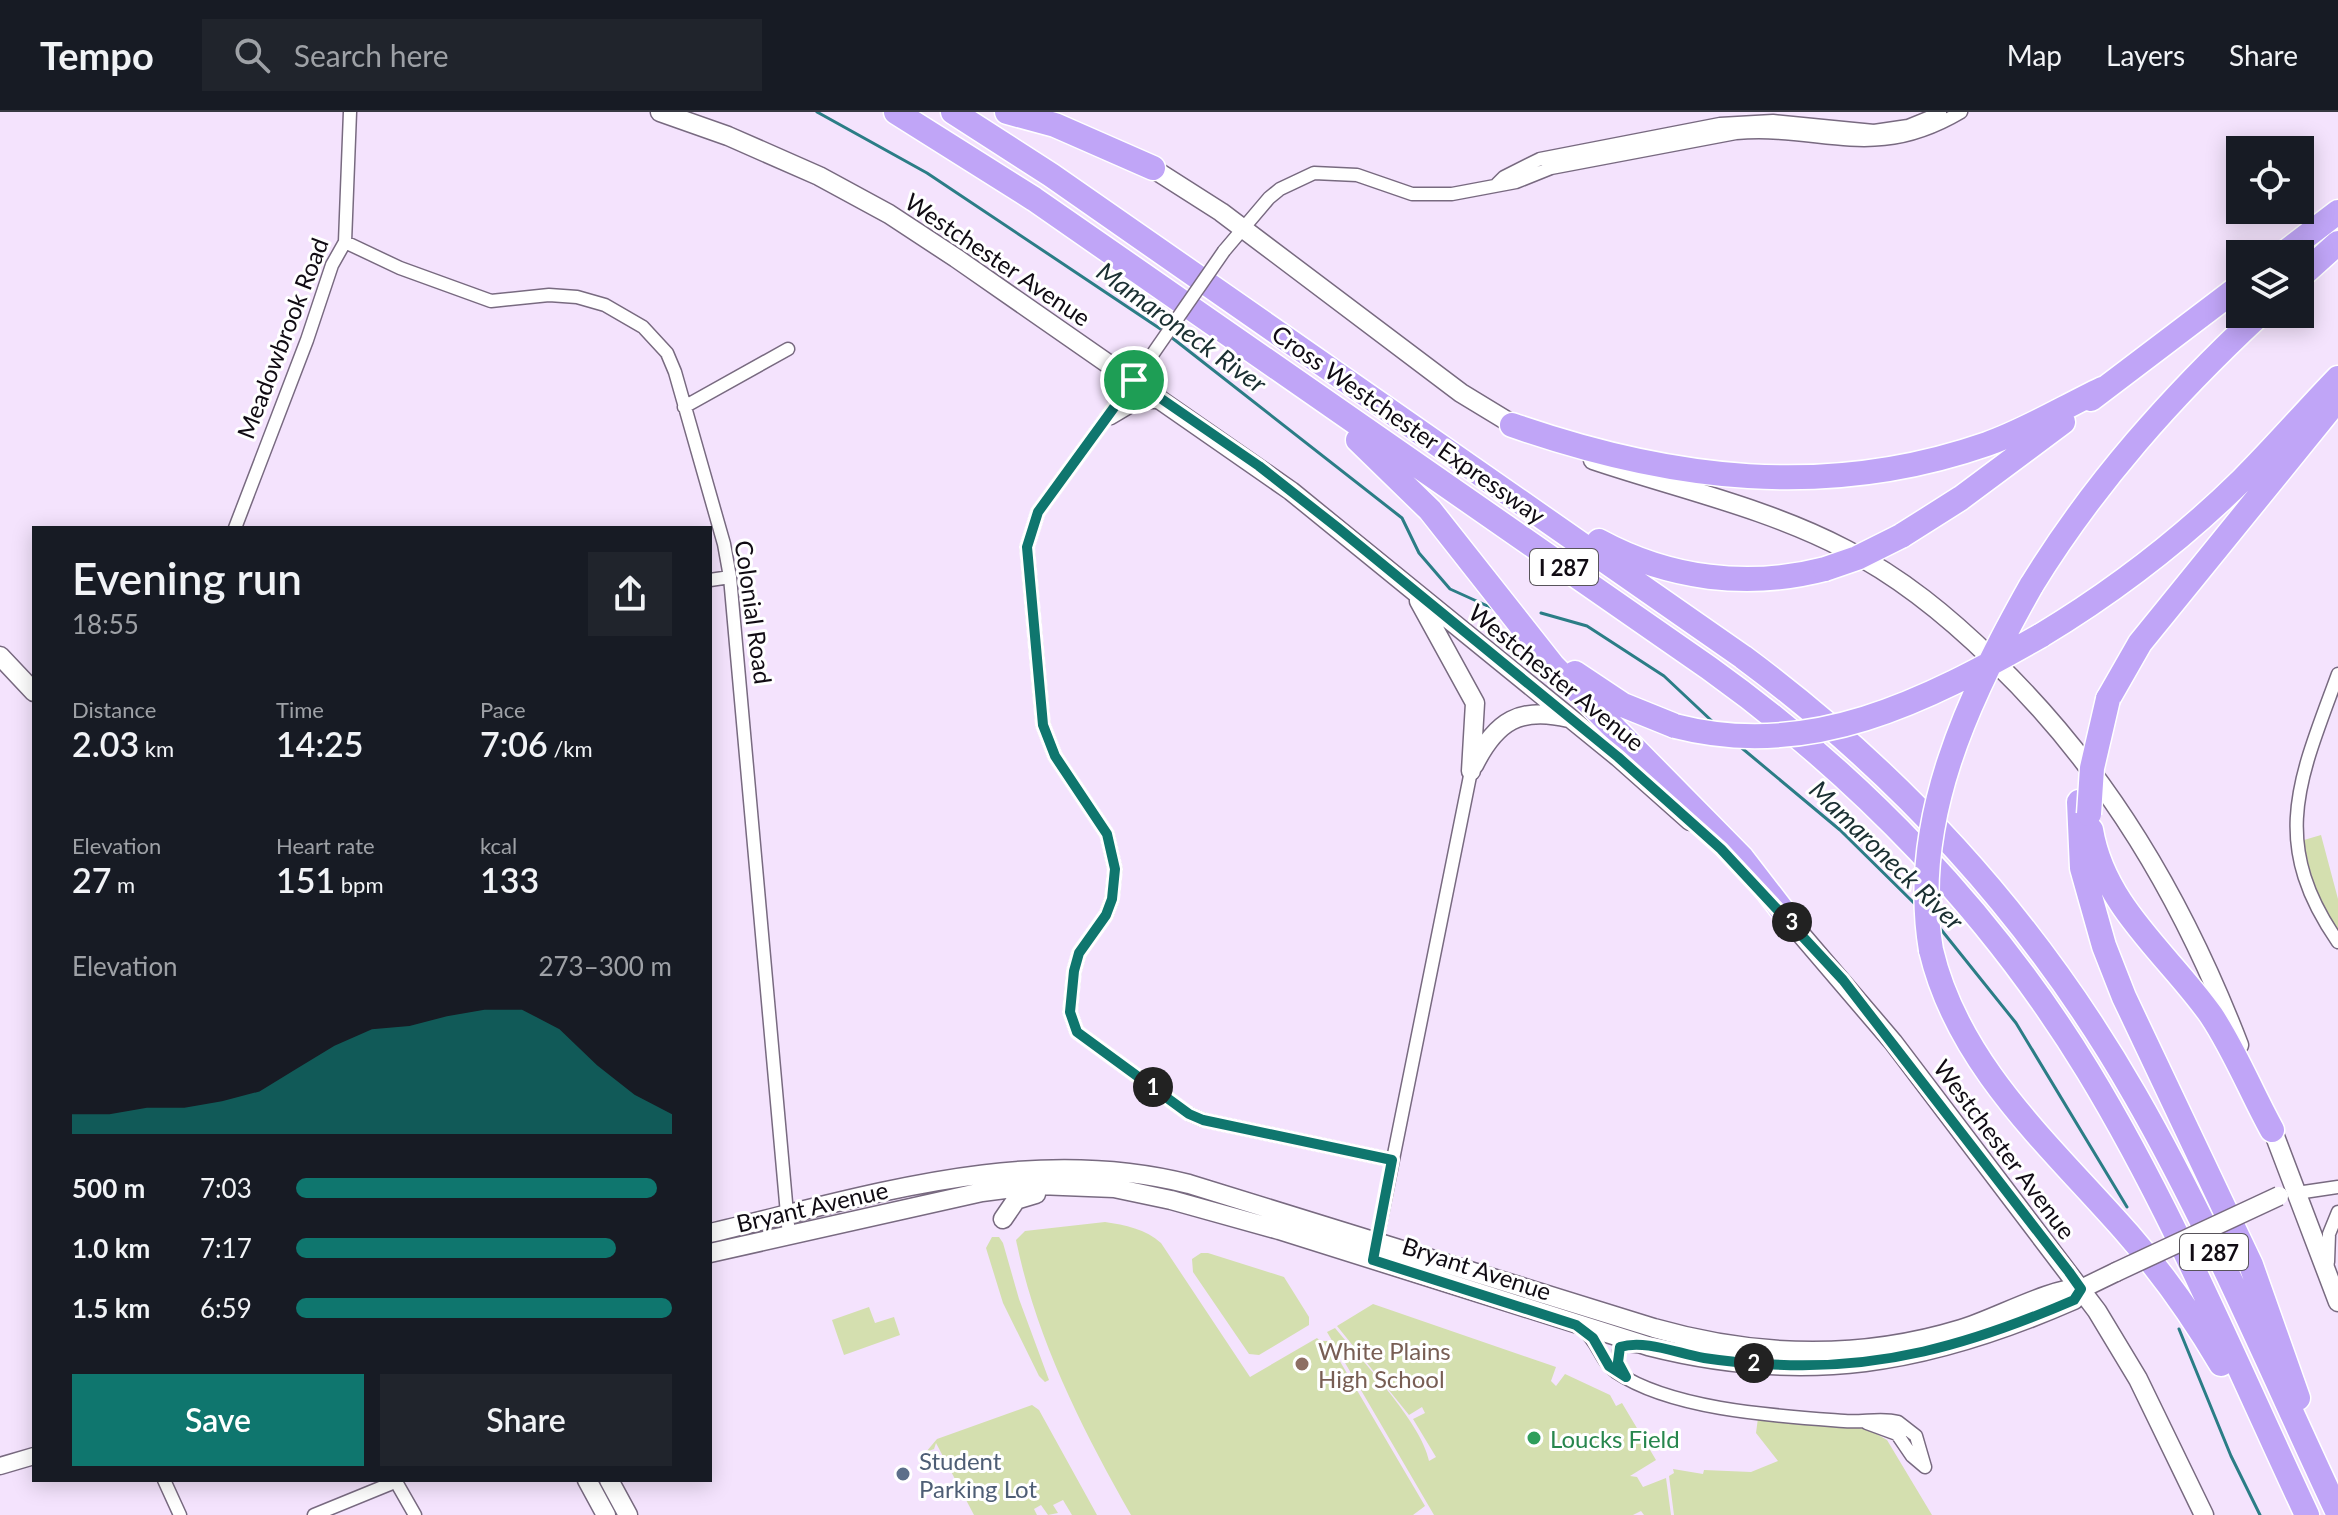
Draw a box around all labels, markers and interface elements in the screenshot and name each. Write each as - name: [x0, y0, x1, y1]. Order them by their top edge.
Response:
- search box: [202, 19, 762, 91]
- text: Tempo: [40, 32, 154, 78]
- icon: search: [230, 33, 274, 77]
- text: Search here: [294, 37, 448, 73]
- text: Map: [2007, 38, 2062, 72]
- text: Layers: [2106, 38, 2185, 72]
- text: Share: [2229, 38, 2298, 72]
- map controls: [2226, 136, 2314, 328]
- button: locate: [2226, 136, 2314, 224]
- street label: Westchester Avenue: [900, 186, 1096, 332]
- street label: Meadowbrook Road: [230, 234, 334, 442]
- button: layers: [2226, 240, 2314, 328]
- water label: Mamaroneck River: [1091, 255, 1274, 400]
- street label: Cross Westchester Expressway: [1267, 318, 1552, 530]
- pin: [1100, 346, 1168, 414]
- icon: arrive: [1112, 358, 1156, 402]
- street label: Colonial Road: [730, 538, 778, 686]
- road number: I 287: [1530, 549, 1598, 585]
- text: Evening run: [72, 552, 302, 604]
- button: share: [588, 552, 672, 636]
- street label: Westchester Avenue: [1463, 597, 1651, 757]
- text: 18:55: [72, 608, 139, 640]
- text: Distance: [72, 696, 156, 723]
- text: Time: [276, 696, 324, 723]
- text: Pace: [480, 696, 526, 723]
- text: 2.03: [72, 723, 139, 764]
- text: 14:25: [276, 723, 364, 764]
- text: 7:06: [480, 723, 548, 764]
- text: km: [139, 735, 174, 762]
- text: /km: [548, 735, 593, 762]
- water label: Mamaroneck River: [1803, 773, 1971, 937]
- text: Elevation: [72, 832, 161, 859]
- text: Heart rate: [276, 832, 375, 859]
- text: kcal: [480, 832, 517, 859]
- text: 27: [72, 859, 111, 900]
- text: 151: [276, 859, 335, 900]
- text: 133: [480, 859, 539, 900]
- text: m: [111, 871, 135, 898]
- text: bpm: [335, 871, 384, 898]
- pin: 3: [1772, 902, 1812, 942]
- text: 3: [1786, 908, 1798, 935]
- text: Elevation: [72, 950, 178, 982]
- text: 273–300 m: [538, 950, 672, 982]
- street label: Westchester Avenue: [1928, 1054, 2082, 1244]
- pin: 1: [1133, 1067, 1173, 1107]
- text: 1: [1147, 1073, 1159, 1100]
- text: 500 m: [72, 1172, 145, 1204]
- text: 7:03: [200, 1172, 252, 1204]
- street label: Bryant Avenue: [733, 1174, 891, 1238]
- street label: Bryant Avenue: [1399, 1230, 1555, 1306]
- text: 1.0 km: [72, 1232, 150, 1264]
- text: 7:17: [200, 1232, 252, 1264]
- road number: I 287: [2180, 1234, 2248, 1270]
- text: 1.5 km: [72, 1292, 150, 1324]
- text: 6:59: [200, 1292, 252, 1324]
- place label: White Plains High School: [1318, 1336, 1451, 1393]
- pin: 2: [1734, 1343, 1774, 1383]
- text: 2: [1748, 1349, 1760, 1376]
- marker: White Plains High School: [1293, 1355, 1311, 1373]
- button: Save: [72, 1374, 364, 1466]
- button: Share: [380, 1374, 672, 1466]
- place label: Loucks Field: [1550, 1424, 1680, 1453]
- marker: Loucks Field: [1525, 1429, 1543, 1447]
- place label: Student Parking Lot: [919, 1446, 1038, 1503]
- marker: Student Parking Lot: [894, 1465, 912, 1483]

